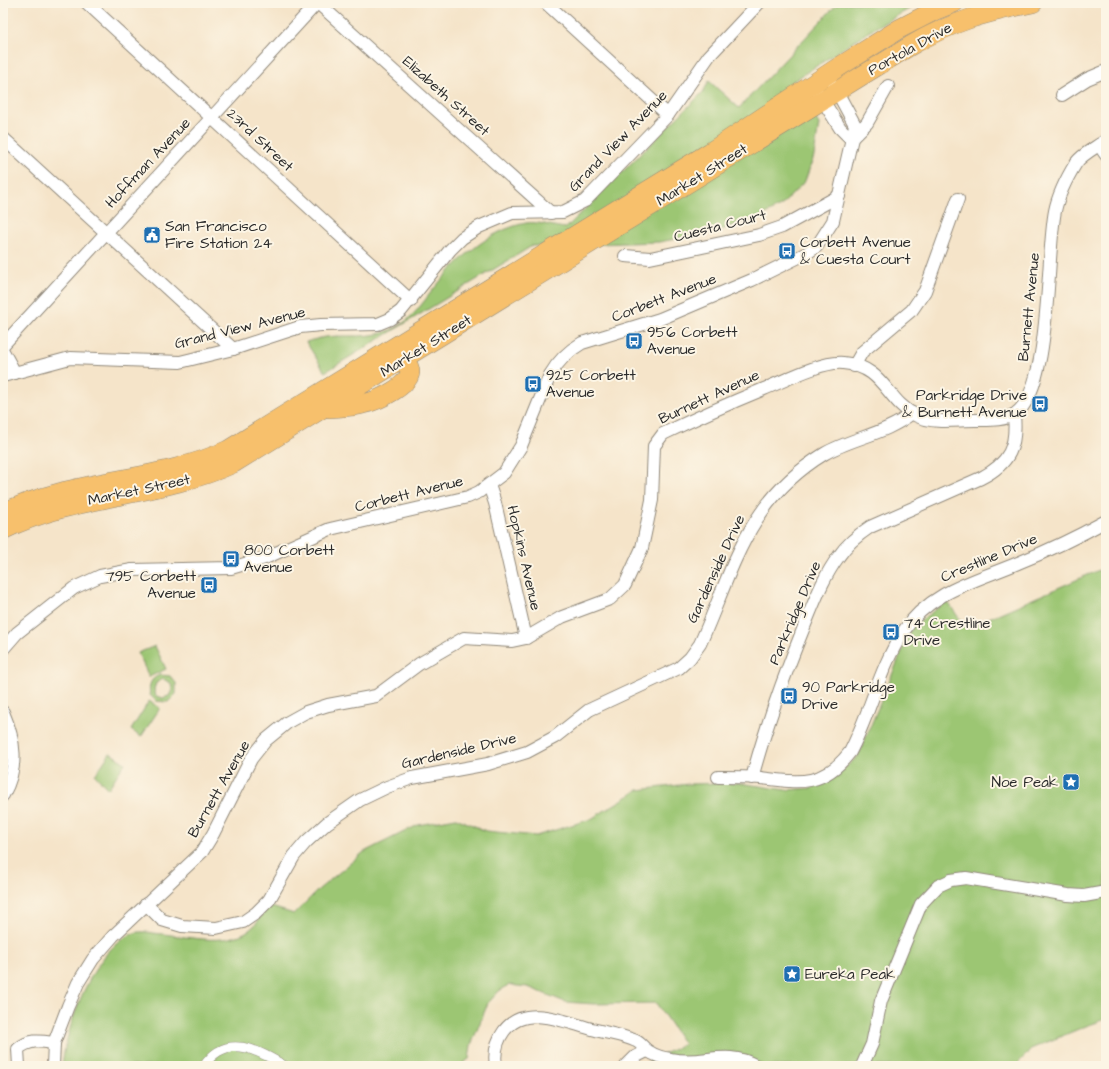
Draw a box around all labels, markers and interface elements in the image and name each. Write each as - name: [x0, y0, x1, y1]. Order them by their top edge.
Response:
- street label: Portola Drive: [864, 17, 956, 81]
- street label: Elizabeth Street: [398, 51, 494, 141]
- street label: Grand View Avenue: [564, 85, 672, 197]
- street label: 23rd Street: [222, 104, 298, 176]
- street label: Hoffman Avenue: [100, 113, 196, 213]
- street label: Market Street: [652, 139, 752, 211]
- street label: Cuesta Court: [672, 204, 768, 248]
- place label: San Francisco Fire Station 24: [165, 216, 272, 254]
- public building icon: San Francisco Fire Station 24: [142, 225, 162, 245]
- place label: Corbett Avenue & Cuesta Court: [800, 232, 911, 270]
- bus stop icon: Corbett Avenue & Cuesta Court: [777, 241, 797, 261]
- street label: Burnett Avenue: [1013, 252, 1045, 362]
- street label: Corbett Avenue: [609, 268, 719, 328]
- street label: Grand View Avenue: [172, 302, 308, 354]
- street label: Market Street: [376, 310, 476, 382]
- place label: 956 Corbett Avenue: [647, 322, 738, 360]
- bus stop icon: 956 Corbett Avenue: [624, 331, 644, 351]
- street label: Burnett Avenue: [655, 364, 763, 430]
- place label: 925 Corbett Avenue: [546, 365, 636, 403]
- bus stop icon: 925 Corbett Avenue: [523, 374, 543, 394]
- place label: Parkridge Drive & Burnett Avenue: [902, 385, 1027, 423]
- bus stop icon: Parkridge Drive & Burnett Avenue: [1030, 394, 1050, 414]
- street label: Market Street: [86, 469, 192, 511]
- street label: Corbett Avenue: [353, 470, 465, 518]
- street label: Hopkins Avenue: [502, 503, 546, 613]
- street label: Gardenside Drive: [682, 511, 750, 627]
- street label: Crestline Drive: [937, 528, 1041, 588]
- place label: 800 Corbett Avenue: [244, 540, 335, 578]
- bus stop icon: 800 Corbett Avenue: [221, 549, 241, 569]
- street label: Parkridge Drive: [764, 558, 827, 669]
- place label: 795 Corbett Avenue: [106, 566, 196, 604]
- bus stop icon: 795 Corbett Avenue: [199, 575, 219, 595]
- place label: 74 Crestline Drive: [904, 613, 990, 651]
- bus stop icon: 74 Crestline Drive: [881, 622, 901, 642]
- place label: 90 Parkridge Drive: [802, 677, 895, 715]
- bus stop icon: 90 Parkridge Drive: [779, 686, 799, 706]
- street label: Gardenside Drive: [399, 728, 519, 774]
- street label: Burnett Avenue: [183, 737, 255, 841]
- place label: Noe Peak: [992, 772, 1058, 793]
- place icon: Noe Peak: [1061, 772, 1081, 792]
- place icon: Eureka Peak: [782, 964, 802, 984]
- place label: Eureka Peak: [805, 964, 895, 985]

